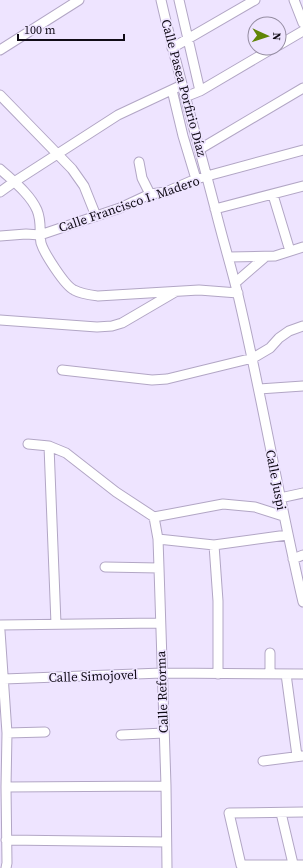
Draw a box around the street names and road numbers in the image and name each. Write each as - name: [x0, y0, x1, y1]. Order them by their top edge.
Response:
- street label: Calle Pasea Porfirio Díaz: [157, 18, 211, 159]
- street label: Calle Francisco I. Madero: [56, 172, 202, 236]
- street label: Calle Juspi: [262, 448, 290, 512]
- street label: Calle Reforma: [152, 650, 172, 733]
- street label: Calle Simojovel: [48, 666, 138, 686]

